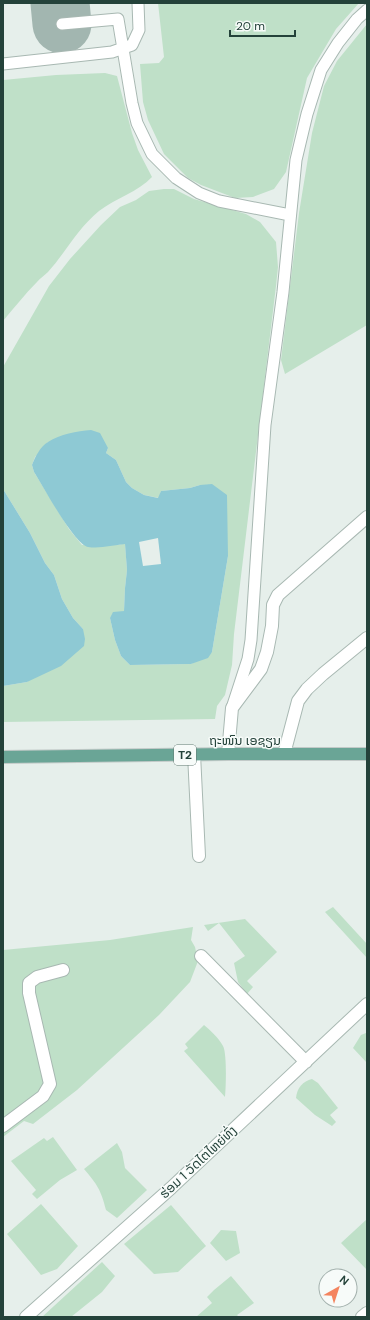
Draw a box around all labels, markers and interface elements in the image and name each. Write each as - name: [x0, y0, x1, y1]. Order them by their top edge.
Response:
- scale bar: [230, 12, 295, 38]
- text: 20 m: [236, 18, 265, 34]
- street label: ຖະໜົນ ເອຊຽນ: [209, 732, 281, 749]
- road number: T2: [174, 745, 196, 765]
- street label: ຮ່ອມ 1 ວັດໄຕໄຫຍ່ທົ່ງ: [155, 1121, 240, 1202]
- north arrow: [318, 1268, 358, 1308]
- text: N: [337, 1272, 352, 1288]

